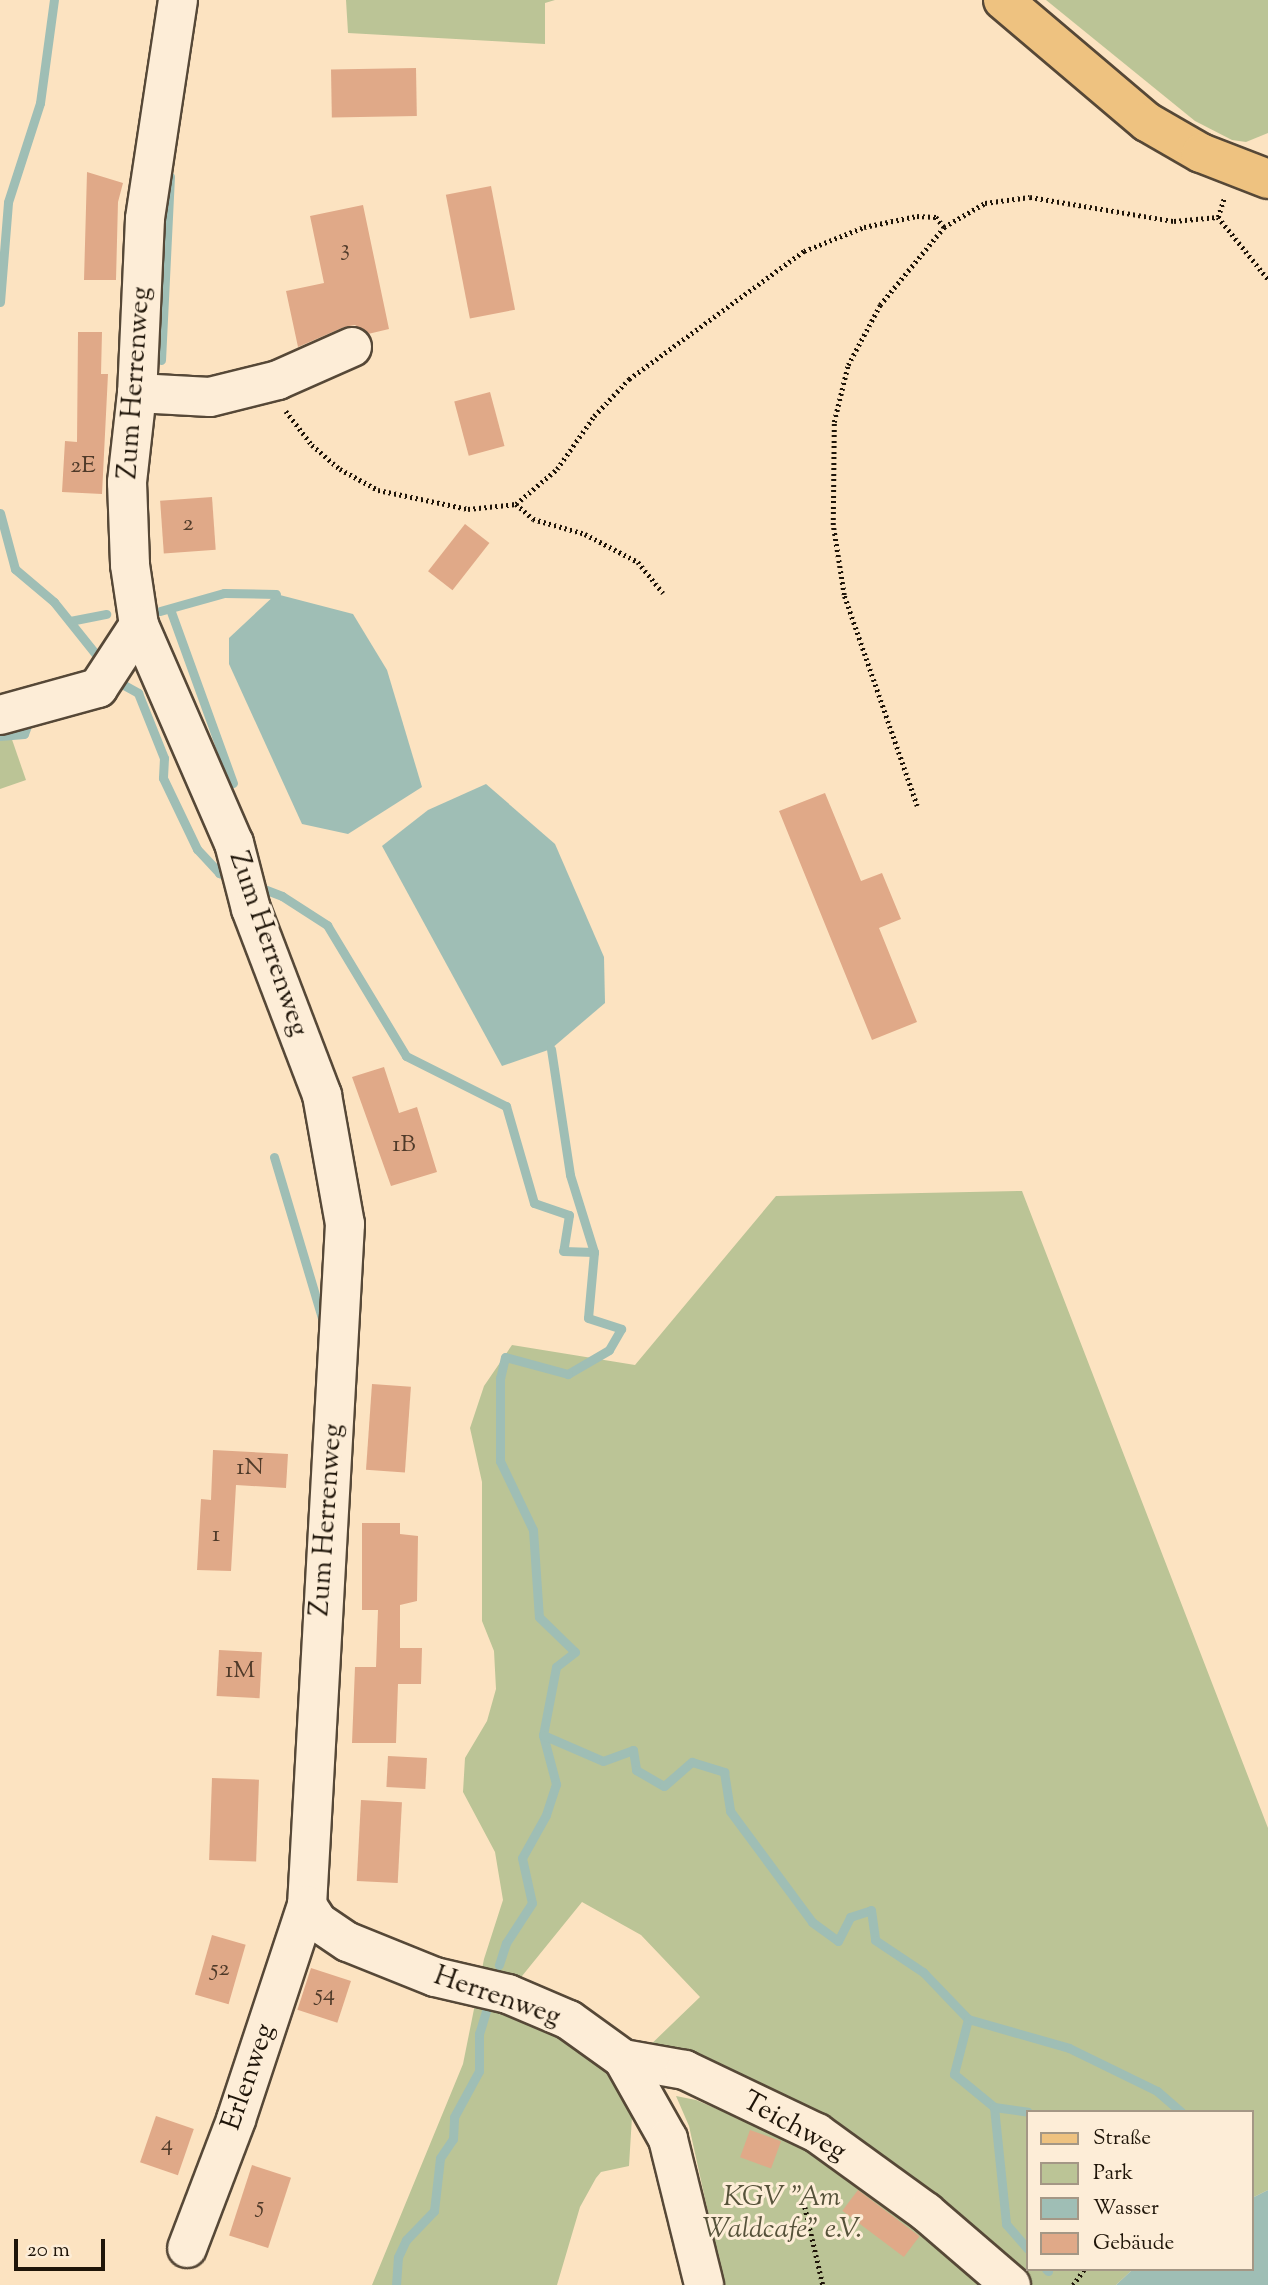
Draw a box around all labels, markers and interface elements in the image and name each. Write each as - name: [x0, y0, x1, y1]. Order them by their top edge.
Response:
- house number: 3: [340, 236, 350, 264]
- street label: Zum Herrenweg: [112, 286, 158, 480]
- house number: 2E: [70, 453, 96, 481]
- house number: 2: [182, 511, 194, 539]
- street label: Zum Herrenweg: [221, 847, 315, 1041]
- house number: 1B: [392, 1132, 416, 1160]
- street label: Zum Herrenweg: [304, 1423, 350, 1617]
- house number: 1N: [236, 1455, 264, 1483]
- house number: 1: [212, 1522, 220, 1550]
- house number: 1M: [225, 1658, 255, 1686]
- house number: 52: [210, 1956, 230, 1984]
- street label: Herrenweg: [429, 1960, 565, 2034]
- house number: 54: [315, 1981, 335, 2009]
- street label: Erlenweg: [215, 2019, 283, 2135]
- street label: Teichweg: [736, 2085, 852, 2169]
- legend: [1026, 2110, 1254, 2271]
- text: Straße: [1093, 2124, 1151, 2154]
- house number: 4: [161, 2131, 173, 2159]
- text: Park: [1093, 2159, 1133, 2189]
- park label: KGV "Am Waldcafe" e.V.: [703, 2181, 861, 2247]
- house number: 5: [256, 2193, 264, 2221]
- text: Wasser: [1093, 2194, 1159, 2224]
- scale bar: [18, 2226, 108, 2270]
- text: Gebäude: [1093, 2229, 1174, 2259]
- text: 20 m: [27, 2236, 70, 2266]

